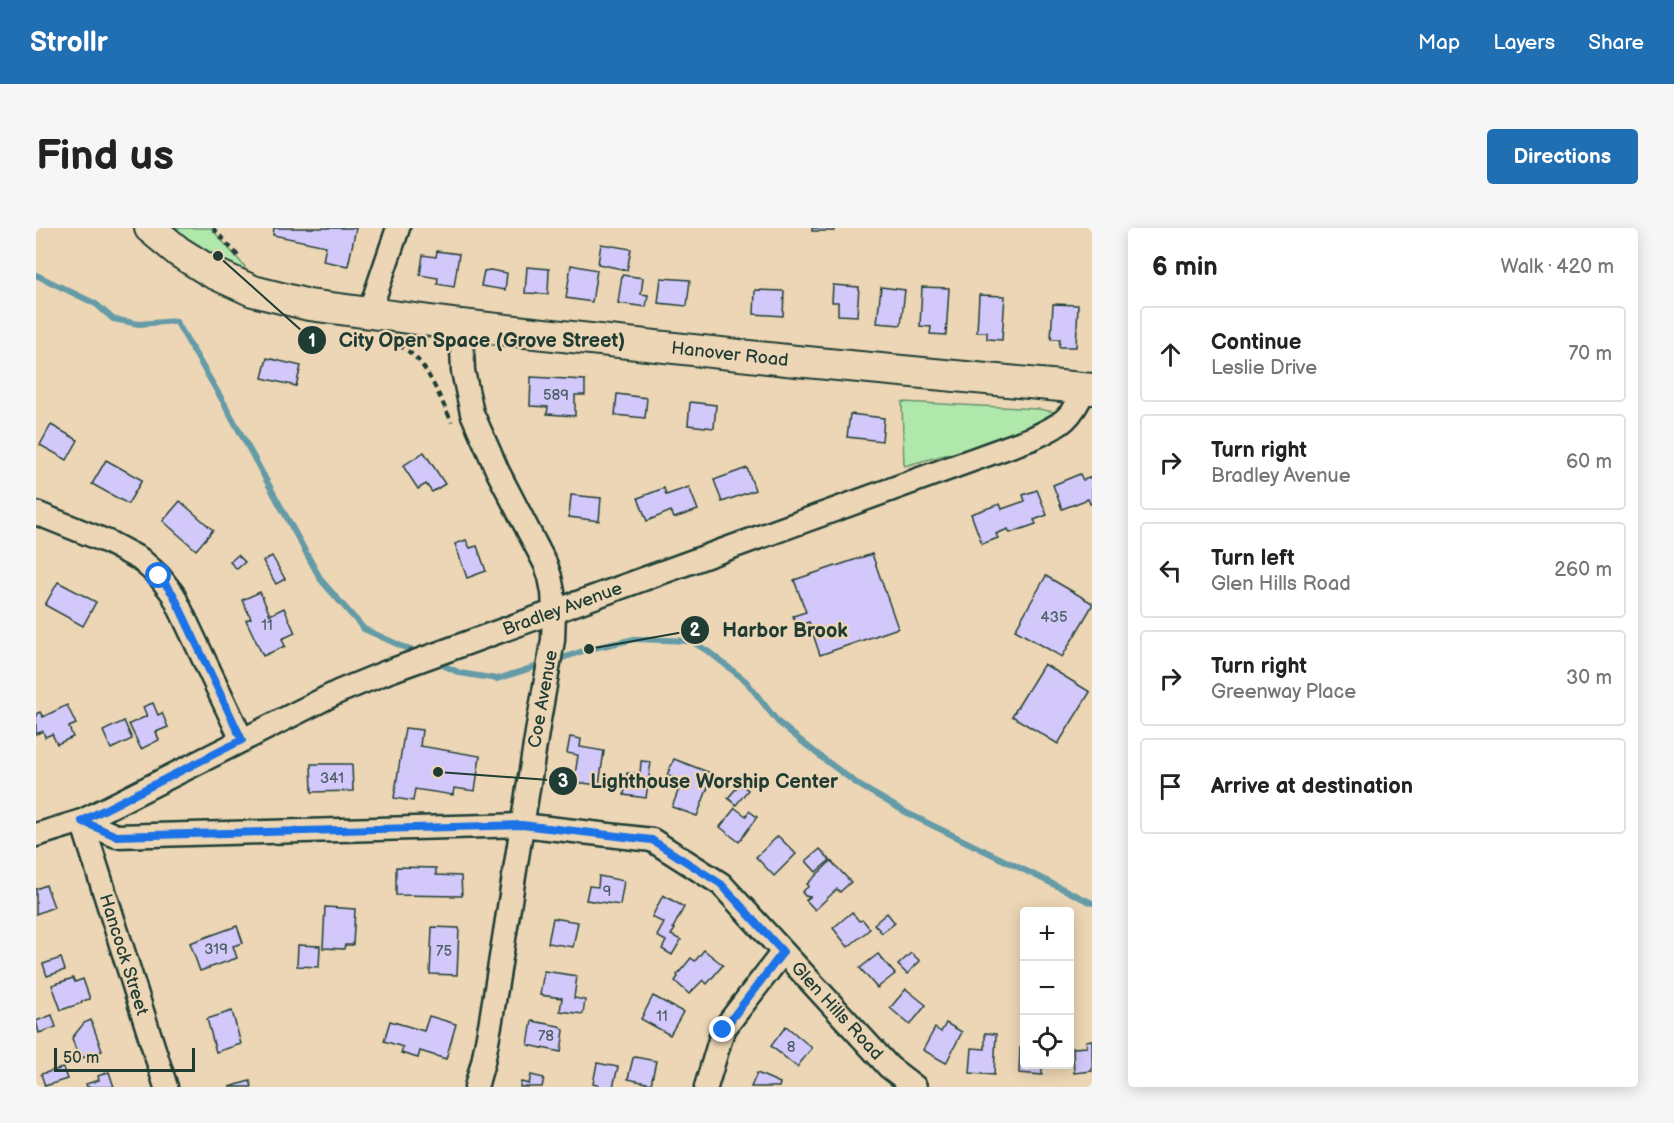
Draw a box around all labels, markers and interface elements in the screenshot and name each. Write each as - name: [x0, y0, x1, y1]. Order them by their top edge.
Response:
- text: Strollr: [30, 26, 108, 59]
- text: Map: [1418, 30, 1460, 55]
- text: Layers: [1493, 30, 1555, 55]
- text: Share: [1588, 30, 1644, 55]
- button: Directions: [1487, 129, 1638, 184]
- text: Find us: [36, 131, 174, 182]
- text: 6 min: [1152, 252, 1218, 283]
- text: Walk · 420 m: [1501, 255, 1614, 279]
- callout: City Open Space (Grove Street): [297, 321, 638, 359]
- text: City Open Space (Grove Street): [339, 329, 625, 353]
- text: Continue: [1211, 329, 1301, 356]
- text: 1: [308, 331, 316, 352]
- street label: Hanover Road: [670, 337, 790, 371]
- icon: ahead: [1154, 338, 1187, 371]
- text: 70 m: [1568, 342, 1612, 366]
- text: Leslie Drive: [1211, 356, 1317, 380]
- house number: 589: [543, 386, 569, 405]
- text: Turn right: [1211, 437, 1307, 464]
- icon: right: [1154, 446, 1187, 479]
- text: 60 m: [1566, 450, 1612, 474]
- text: Bradley Avenue: [1211, 464, 1351, 488]
- text: Turn left: [1211, 545, 1295, 572]
- icon: left: [1154, 554, 1187, 587]
- text: 260 m: [1554, 558, 1612, 582]
- route start: [145, 562, 171, 588]
- text: Glen Hills Road: [1211, 572, 1351, 596]
- street label: Bradley Avenue: [500, 577, 625, 640]
- house number: 435: [1041, 608, 1067, 627]
- callout: Harbor Brook: [680, 611, 860, 649]
- house number: 11: [261, 616, 273, 635]
- text: Harbor Brook: [722, 619, 848, 643]
- text: 2: [690, 620, 701, 641]
- street label: Coe Avenue: [524, 648, 562, 750]
- text: Turn right: [1211, 653, 1307, 680]
- icon: right: [1154, 662, 1187, 695]
- text: 30 m: [1566, 666, 1612, 690]
- text: Greenway Place: [1211, 680, 1356, 704]
- callout: Lighthouse Worship Center: [548, 762, 850, 800]
- house number: 341: [320, 769, 344, 788]
- text: Lighthouse Worship Center: [590, 770, 839, 794]
- icon: arrive: [1154, 770, 1187, 803]
- text: 3: [558, 771, 568, 792]
- text: Arrive at destination: [1211, 773, 1413, 800]
- house number: 9: [603, 882, 611, 901]
- street label: Hancock Street: [95, 891, 153, 1018]
- map controls: [1020, 907, 1074, 1069]
- button: +: [1020, 907, 1074, 961]
- house number: 319: [204, 940, 228, 959]
- house number: 75: [436, 942, 452, 961]
- street label: Glen Hills Road: [787, 957, 888, 1064]
- button: −: [1020, 961, 1074, 1015]
- house number: 11: [656, 1007, 668, 1026]
- button: locate: [1020, 1015, 1074, 1069]
- route end: [709, 1016, 735, 1042]
- house number: 78: [538, 1027, 554, 1046]
- house number: 8: [787, 1038, 796, 1057]
- scale bar: [54, 1045, 195, 1072]
- text: 50 m: [63, 1049, 99, 1068]

